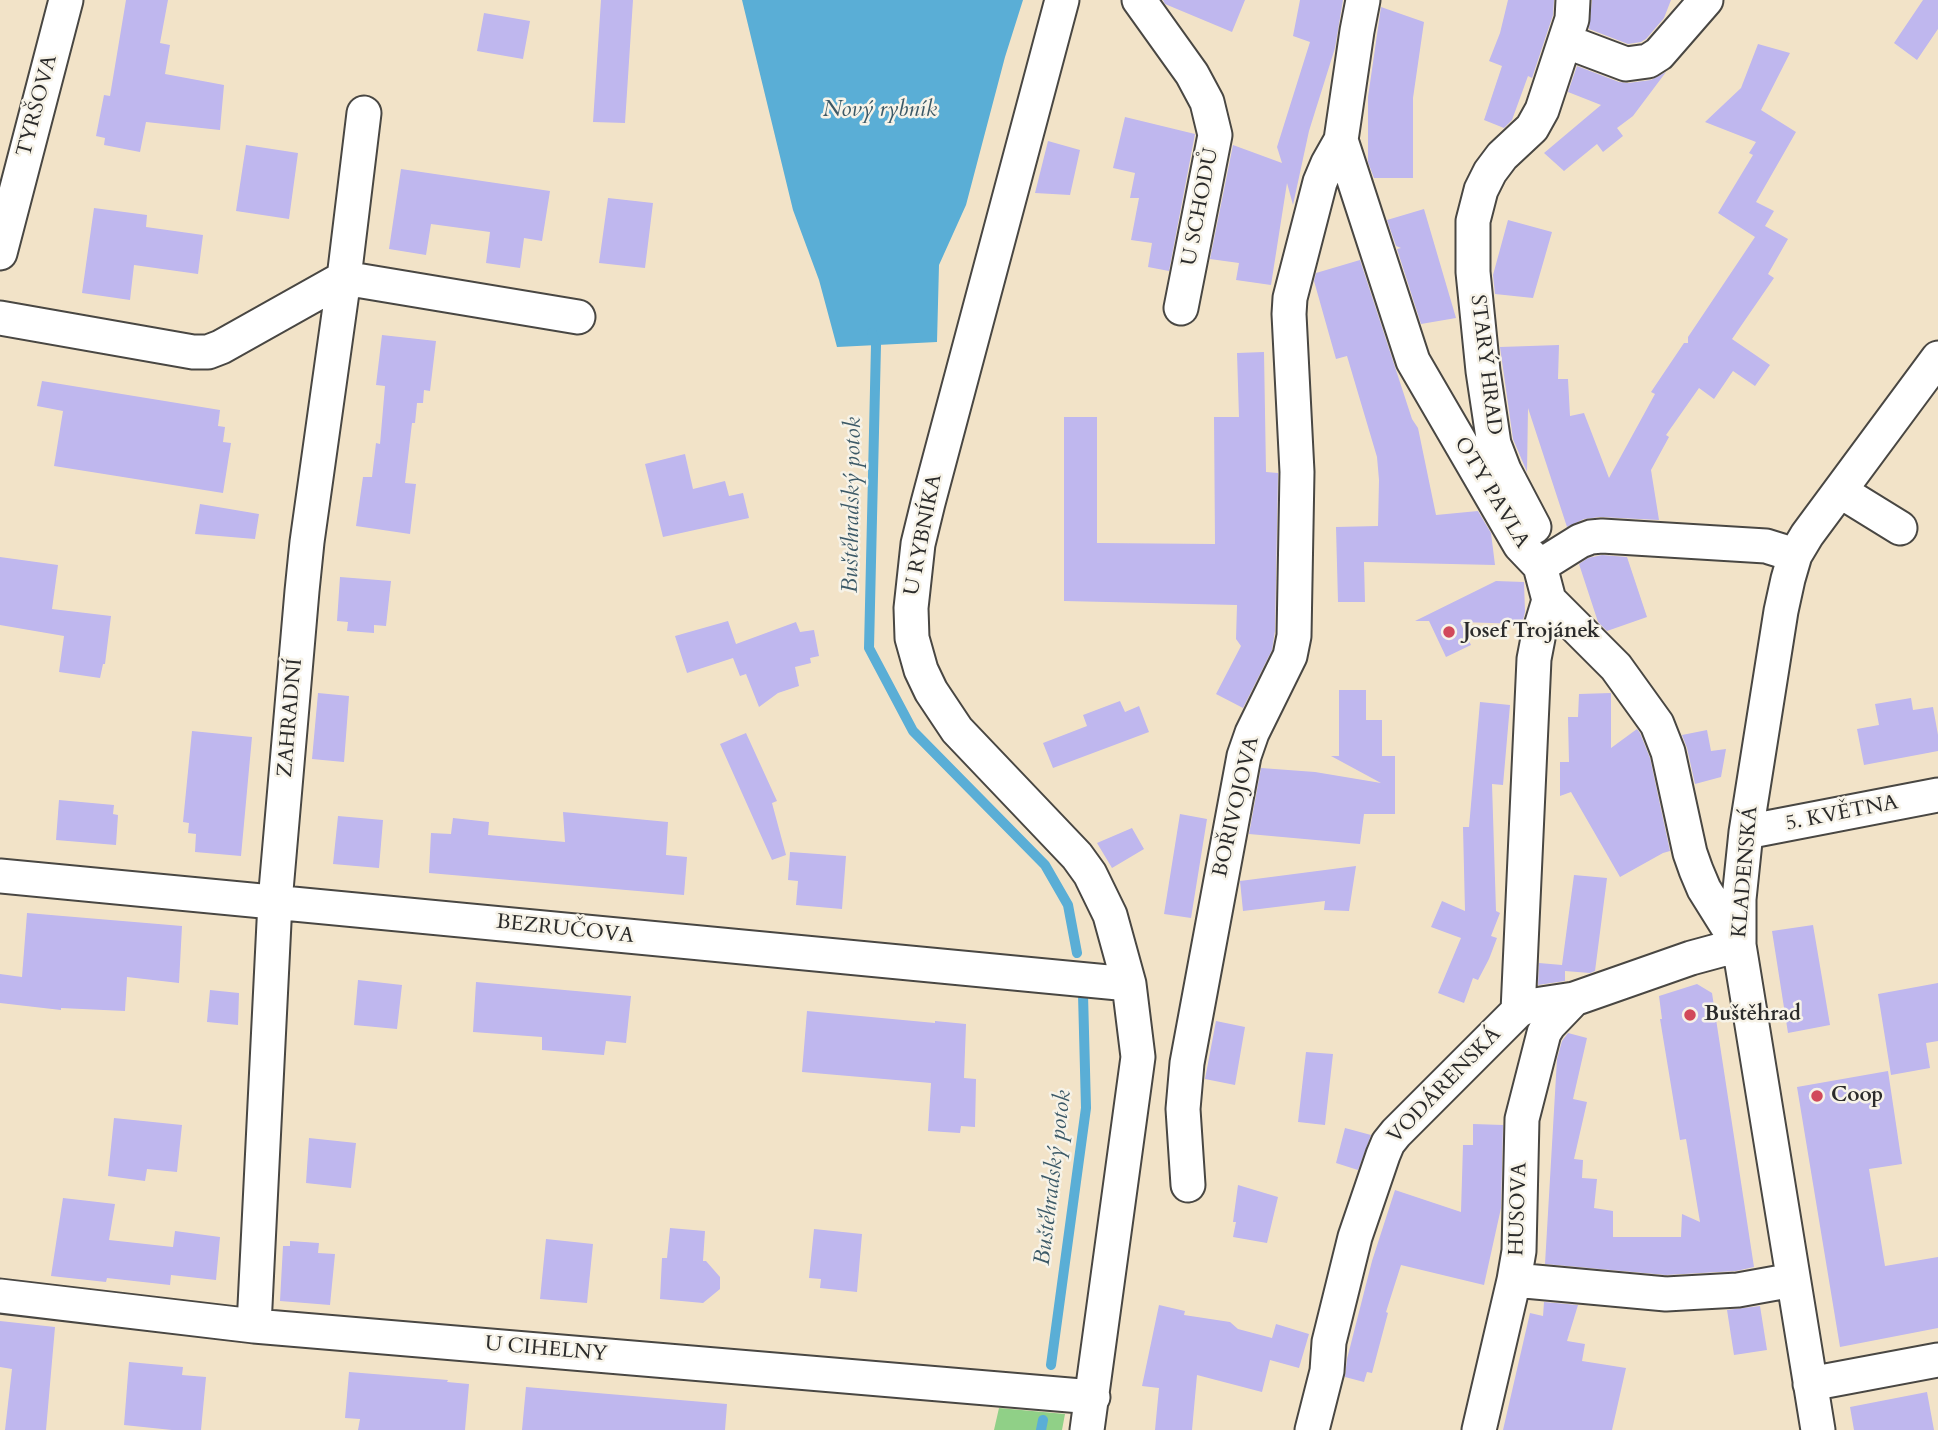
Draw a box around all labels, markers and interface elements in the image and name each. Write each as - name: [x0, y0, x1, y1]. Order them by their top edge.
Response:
- street label: TYRŠOVA: [12, 52, 64, 160]
- water label: Nový rybník: [823, 97, 937, 125]
- street label: U SCHODŮ: [1177, 146, 1225, 268]
- street label: STARÝ HRAD: [1464, 293, 1506, 437]
- water label: Buštěhradský potok: [838, 417, 868, 593]
- street label: OTY PAVLA: [1448, 433, 1534, 553]
- street label: U RYBNÍKA: [900, 472, 948, 598]
- place label: Josef Trojánek: [1463, 619, 1600, 645]
- marker: Josef Trojánek: [1441, 624, 1457, 640]
- street label: ZAHRADNÍ: [273, 658, 309, 778]
- street label: BOŘIVOJOVA: [1209, 734, 1265, 880]
- street label: 5. KVĚTNA: [1784, 791, 1900, 837]
- street label: KLADENSKÁ: [1728, 805, 1764, 939]
- street label: BEZRUČOVA: [495, 910, 635, 950]
- place label: Buštěhrad: [1704, 1002, 1801, 1028]
- marker: Buštěhrad: [1682, 1007, 1698, 1023]
- street label: VODÁRENSKÁ: [1383, 1023, 1507, 1149]
- place label: Coop: [1831, 1083, 1883, 1109]
- marker: Coop: [1809, 1088, 1825, 1104]
- water label: Buštěhradský potok: [1030, 1089, 1078, 1267]
- street label: HUSOVA: [1505, 1162, 1533, 1256]
- street label: U CIHELNY: [484, 1332, 608, 1368]

